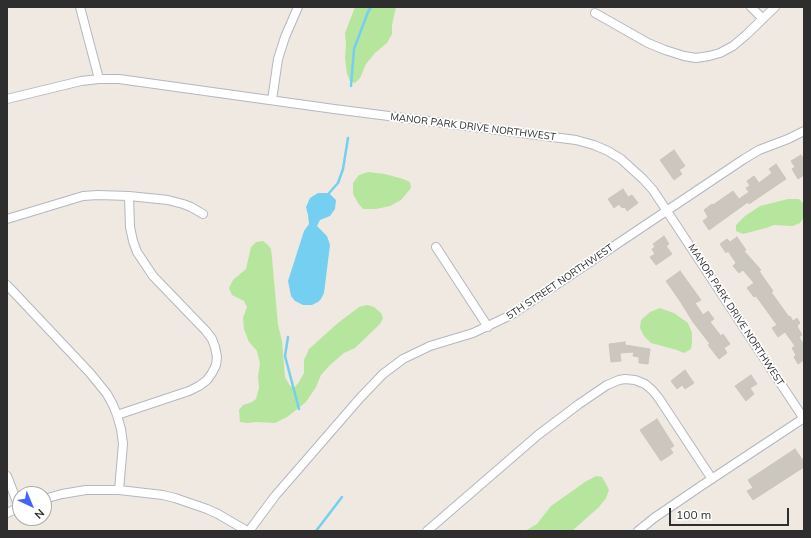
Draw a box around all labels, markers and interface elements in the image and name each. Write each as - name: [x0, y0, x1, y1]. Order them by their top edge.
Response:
- street label: MANOR PARK DRIVE NORTHWEST: [390, 111, 556, 143]
- street label: 5TH STREET NORTHWEST: [504, 242, 616, 322]
- street label: MANOR PARK DRIVE NORTHWEST: [686, 242, 786, 388]
- north arrow: [12, 486, 52, 526]
- scale bar: [671, 500, 791, 526]
- text: N: [32, 506, 47, 522]
- text: 100 m: [676, 507, 711, 522]

